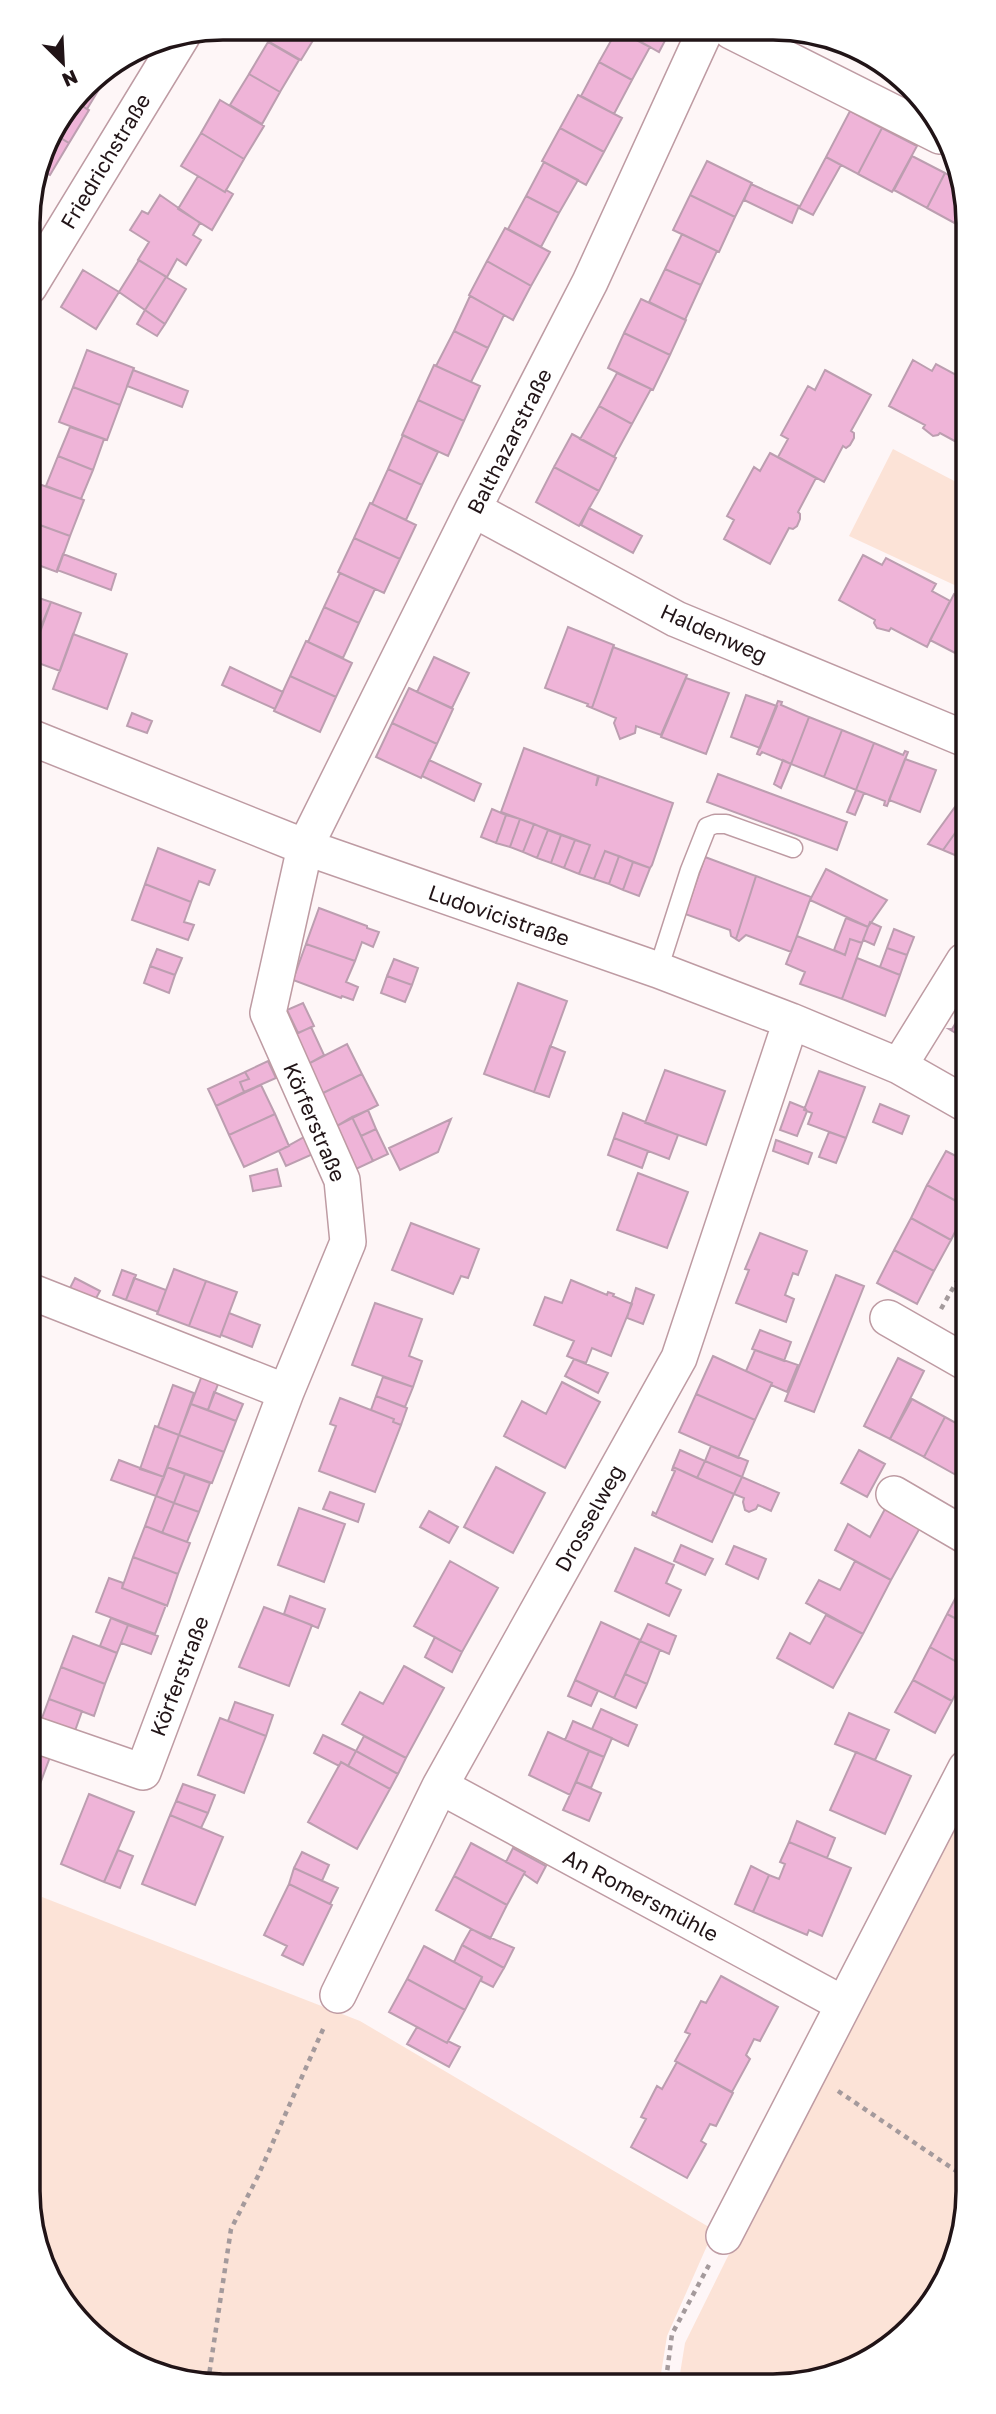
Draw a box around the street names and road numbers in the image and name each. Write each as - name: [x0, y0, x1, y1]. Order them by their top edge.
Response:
- street label: Friedrichstraße: [54, 89, 156, 233]
- street label: Balthazarstraße: [461, 364, 557, 518]
- street label: Haldenweg: [657, 598, 771, 668]
- street label: Ludovicistraße: [425, 879, 573, 951]
- street label: Körferstraße: [278, 1059, 352, 1185]
- street label: Drosselweg: [549, 1460, 629, 1576]
- street label: Körferstraße: [144, 1612, 214, 1740]
- street label: An Romersmühle: [559, 1843, 723, 1947]

